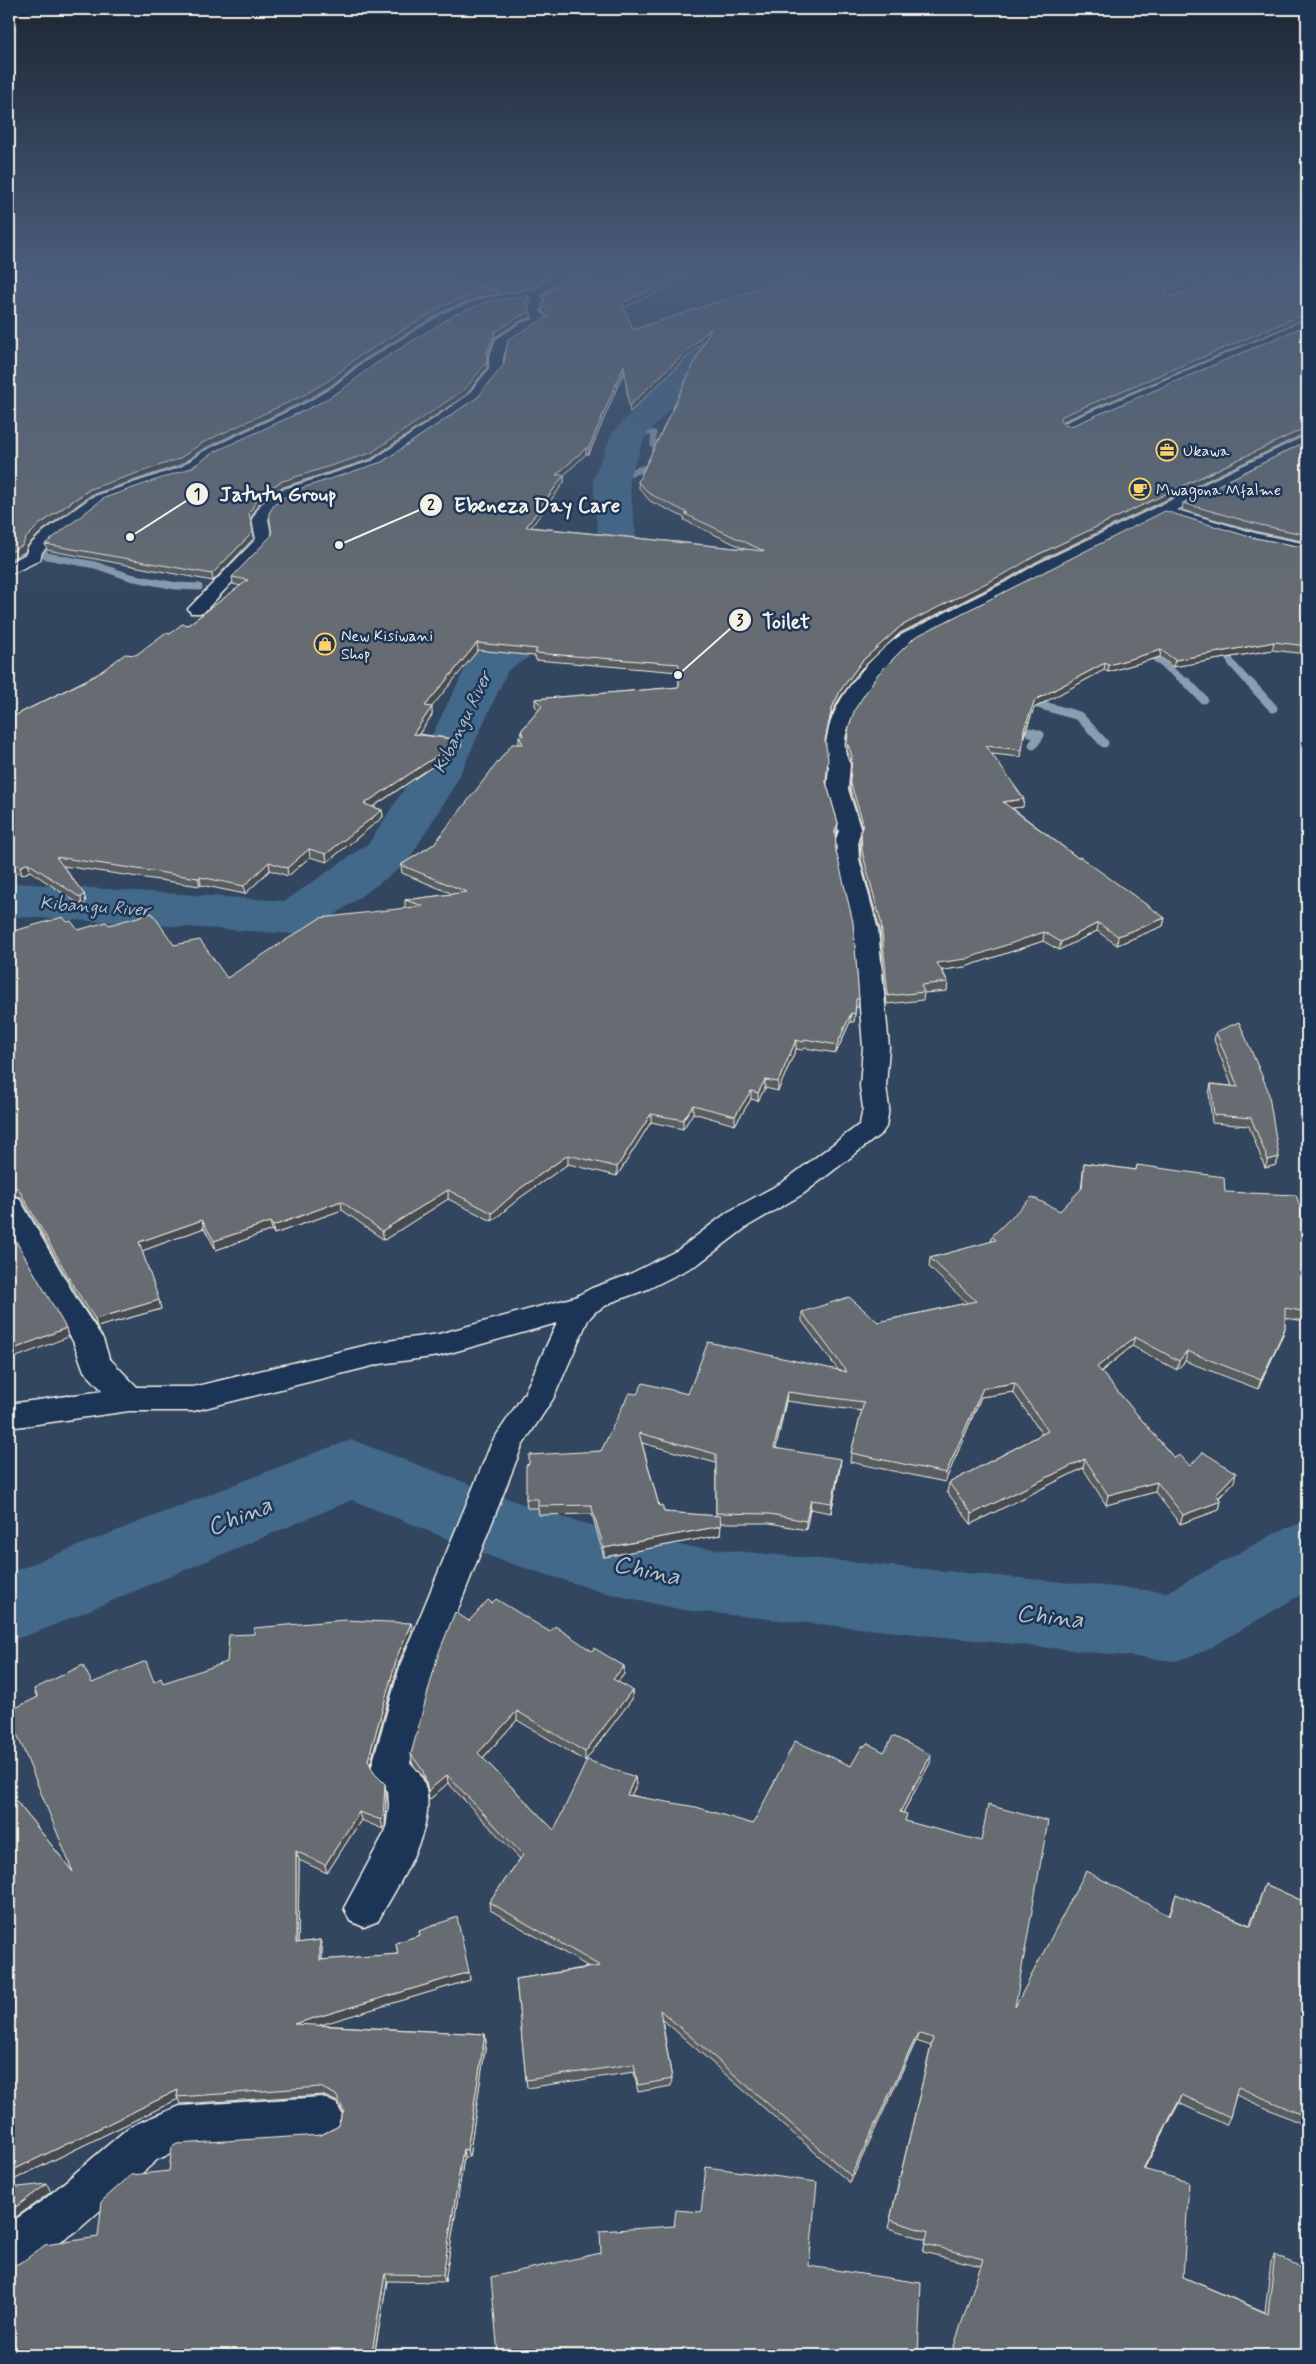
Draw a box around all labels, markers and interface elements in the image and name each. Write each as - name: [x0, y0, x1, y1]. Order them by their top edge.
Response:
- office icon: Ukawa: [1155, 438, 1179, 462]
- place label: Ukawa: [1183, 441, 1230, 462]
- callout: Jatutu Group: [184, 476, 346, 512]
- cafe icon: Mwagona Mfalme: [1128, 477, 1152, 501]
- place label: Mwagona Mfalme: [1156, 480, 1281, 502]
- text: Jatutu Group: [220, 481, 336, 509]
- text: 1: [194, 485, 200, 505]
- callout: Ebeneza Day Care: [419, 487, 630, 523]
- text: Ebeneza Day Care: [454, 492, 620, 520]
- text: 2: [427, 496, 435, 516]
- callout: Toilet: [727, 602, 820, 638]
- text: Toilet: [762, 608, 810, 636]
- text: 3: [737, 611, 744, 631]
- place label: New Kisiwani Shop: [341, 626, 433, 665]
- shop icon: New Kisiwani Shop: [313, 632, 337, 656]
- water label: Kibangu River: [428, 665, 499, 777]
- water label: Kibangu River: [39, 891, 153, 923]
- water label: China: [202, 1489, 277, 1545]
- water label: China: [610, 1548, 683, 1595]
- water label: China: [1014, 1598, 1085, 1637]

